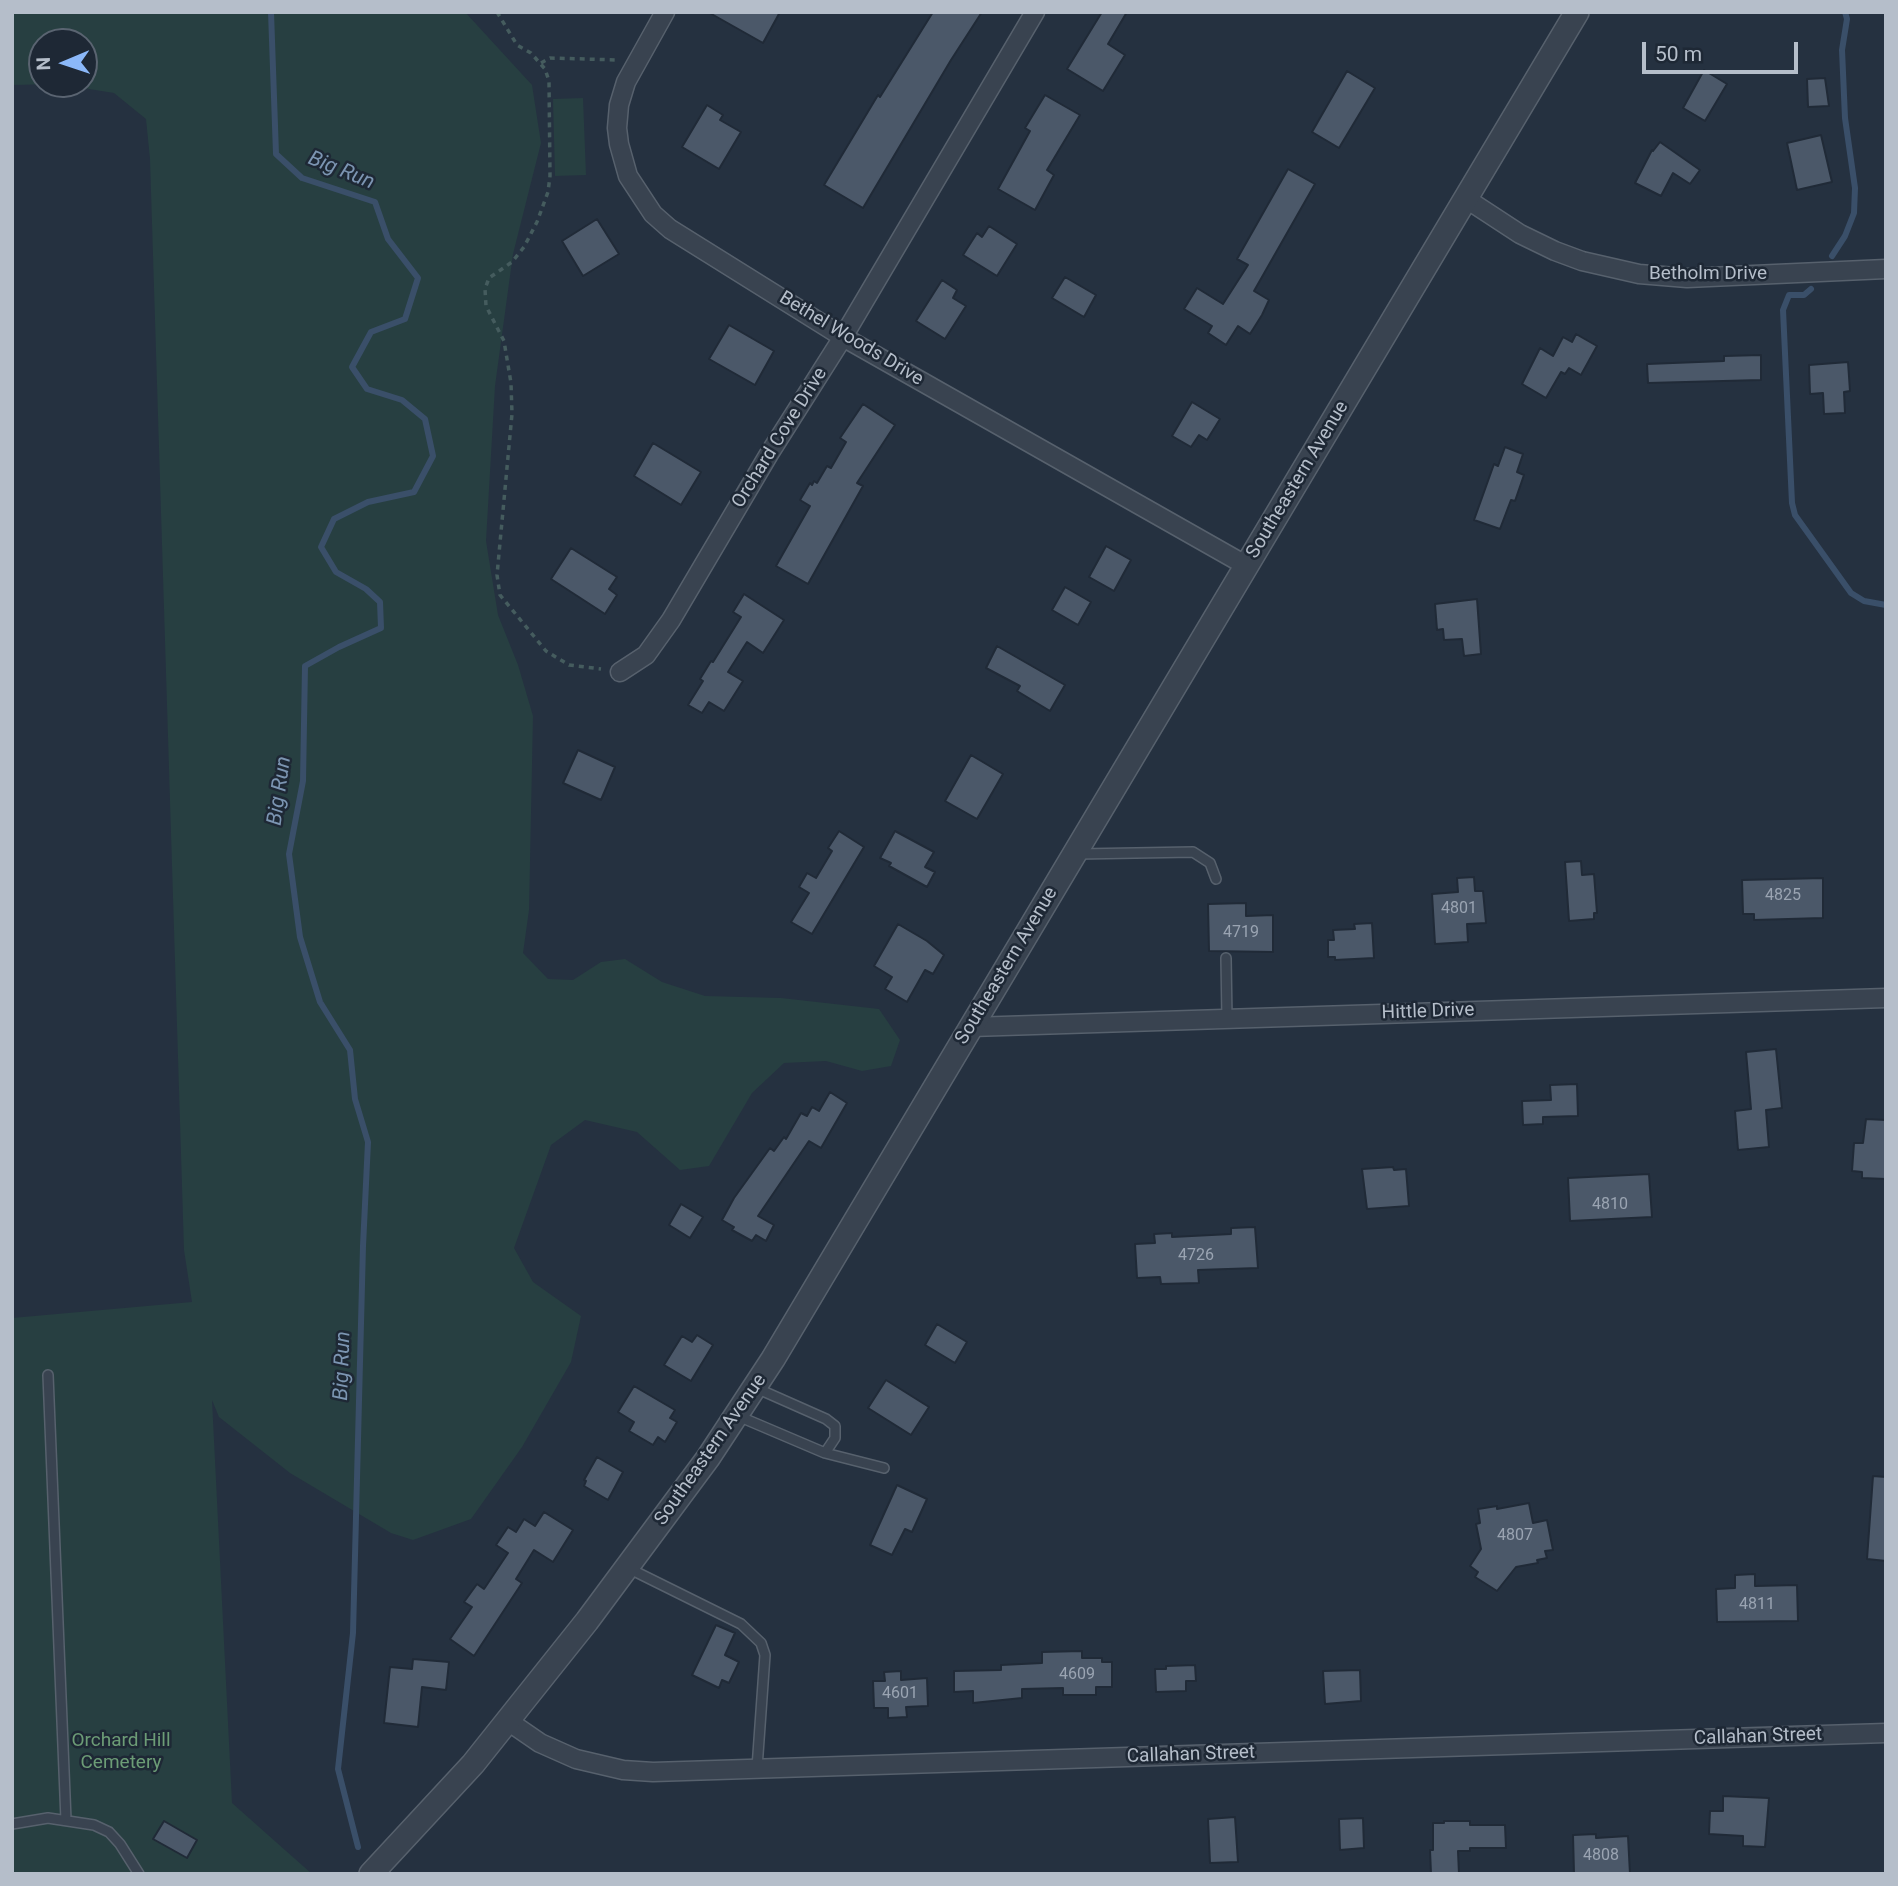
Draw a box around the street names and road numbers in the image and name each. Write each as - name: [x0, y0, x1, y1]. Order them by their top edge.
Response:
- street label: Betholm Drive: [1649, 263, 1767, 285]
- street label: Bethel Woods Drive: [775, 287, 927, 391]
- street label: Orchard Cove Drive: [728, 364, 832, 512]
- street label: Southeastern Avenue: [1242, 397, 1354, 563]
- street label: Southeastern Avenue: [951, 883, 1063, 1049]
- street label: Hittle Drive: [1381, 999, 1475, 1025]
- street label: Southeastern Avenue: [650, 1370, 772, 1530]
- street label: Callahan Street: [1693, 1723, 1823, 1751]
- street label: Callahan Street: [1126, 1741, 1256, 1769]

